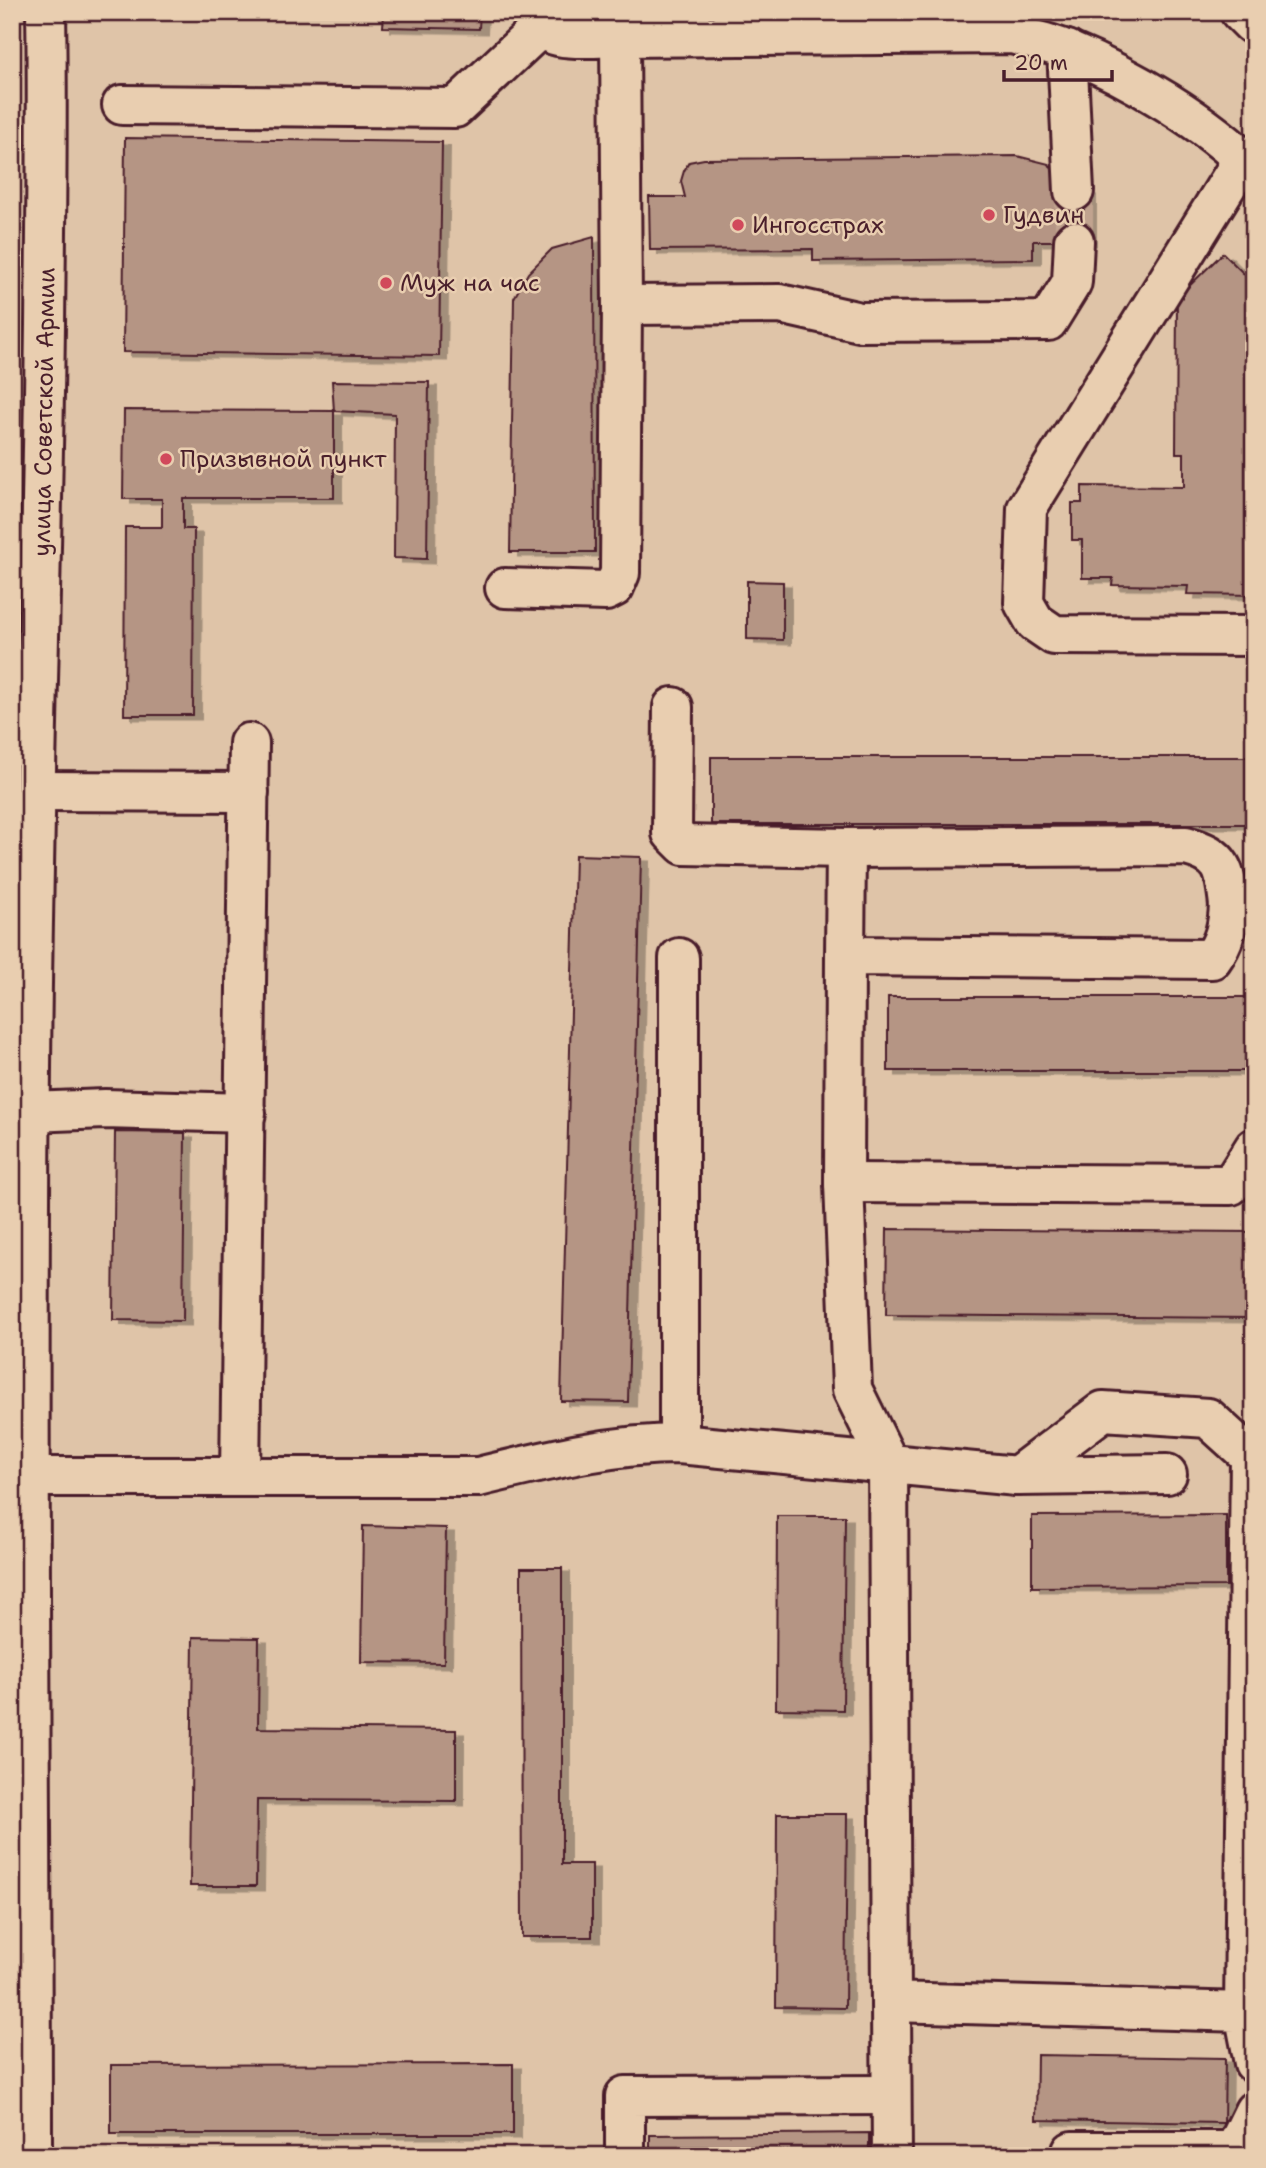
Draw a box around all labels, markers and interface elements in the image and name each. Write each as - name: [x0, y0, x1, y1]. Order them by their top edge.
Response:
- scale bar: [1004, 38, 1112, 82]
- text: 20 m: [1014, 49, 1068, 77]
- place label: Гудвин: [1003, 199, 1084, 231]
- marker: Гудвин: [981, 207, 997, 223]
- place label: Ингосстрах: [752, 209, 884, 241]
- marker: Ингосстрах: [730, 217, 746, 233]
- street label: улица Советской Армии: [25, 267, 63, 557]
- place label: Муж на час: [400, 267, 540, 299]
- marker: Муж на час: [378, 275, 394, 291]
- place label: Призывной пункт: [180, 443, 387, 475]
- marker: Призывной пункт: [158, 451, 174, 467]

